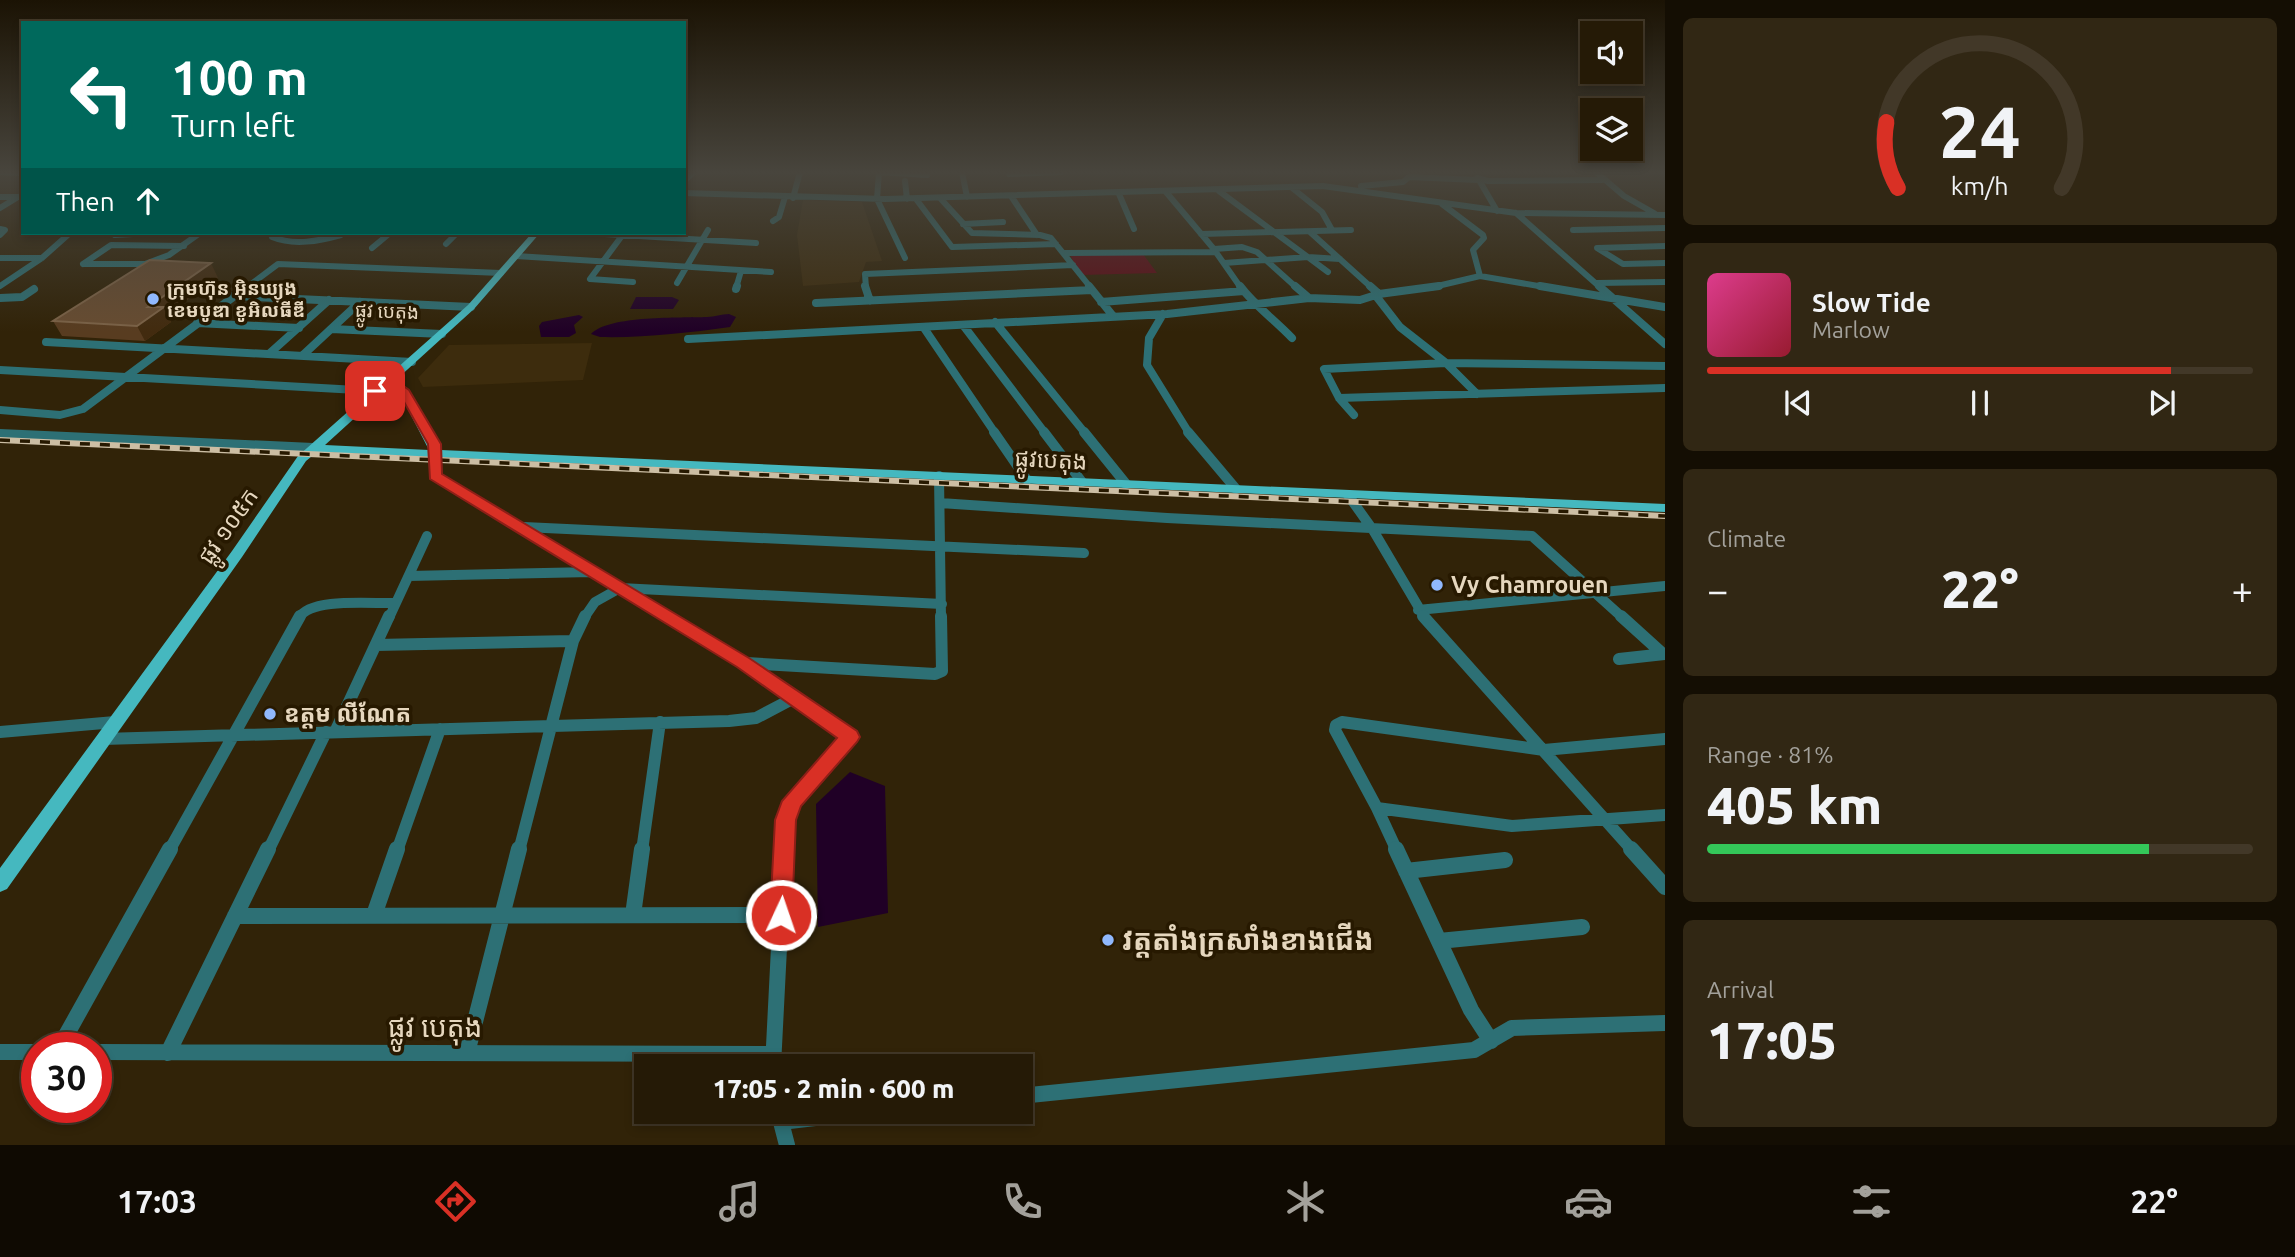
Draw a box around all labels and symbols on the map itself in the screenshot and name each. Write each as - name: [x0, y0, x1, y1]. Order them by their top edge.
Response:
- place label: ក្រុមហ៊ុន អ៊ិនឃ្យុង ខេមបូឌា ខូអិលធីឌី: [167, 277, 305, 322]
- marker: ក្រុមហ៊ុន អ៊ិនឃ្យុង ខេមបូឌា ខូអិលធីឌី: [145, 291, 161, 307]
- street label: ផ្លូវ បេតុង: [354, 299, 420, 330]
- pin: [345, 361, 405, 421]
- street label: ផ្លូវបេតុង: [1014, 445, 1088, 484]
- street label: ផ្លូវ ១០៥ក: [193, 483, 270, 574]
- place label: Vy Chamrouen: [1451, 572, 1609, 597]
- marker: Vy Chamrouen: [1429, 577, 1445, 593]
- place label: ឧត្តម លីណែត: [284, 701, 411, 729]
- marker: ឧត្តម លីណែត: [262, 706, 278, 722]
- position arrow: [744, 878, 818, 952]
- place label: វត្តតាំងក្រសាំងខាងជើង: [1122, 922, 1373, 958]
- marker: វត្តតាំងក្រសាំងខាងជើង: [1100, 932, 1116, 948]
- street label: ផ្លូវ បេតុង: [388, 1011, 482, 1052]
- speed limit sign: 30: [21, 1032, 112, 1123]

